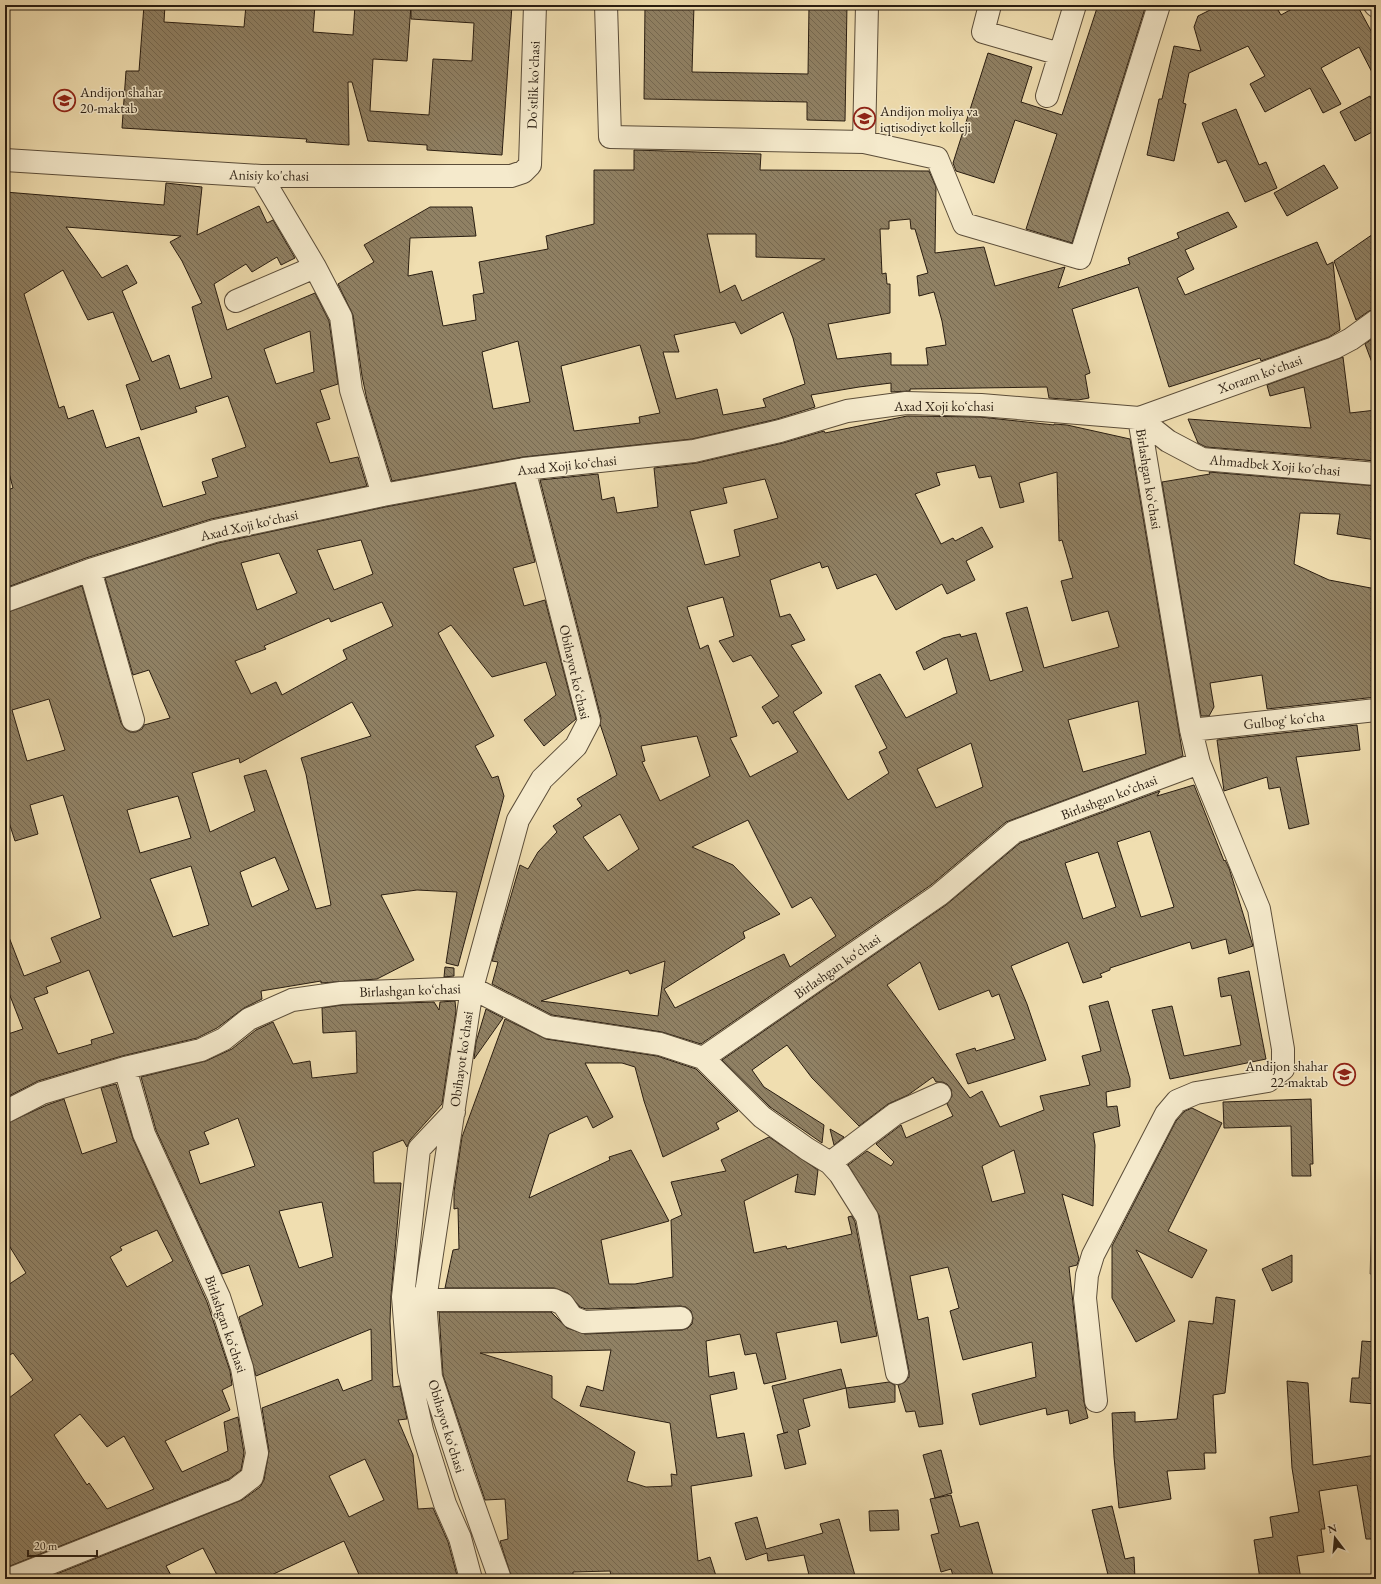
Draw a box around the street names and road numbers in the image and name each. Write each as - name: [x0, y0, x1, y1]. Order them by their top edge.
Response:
- street label: Do'stlik ko'chasi: [522, 40, 544, 129]
- street label: Anisiy ko'chasi: [228, 165, 310, 185]
- street label: Xorazm koʻchasi: [1214, 350, 1305, 398]
- street label: Axad Xoji koʻchasi: [893, 397, 995, 415]
- street label: Birlashgan koʻchasi: [1132, 427, 1166, 531]
- street label: Ahmadbek Xoji ko'chasi: [1208, 450, 1342, 480]
- street label: Axad Xoji koʻchasi: [515, 451, 618, 479]
- street label: Axad Xoji koʻchasi: [197, 505, 300, 545]
- street label: Obihayot koʻchasi: [555, 623, 595, 722]
- street label: Gulbogʻ koʻcha: [1242, 707, 1326, 733]
- street label: Birlashgan koʻchasi: [1058, 770, 1160, 824]
- street label: Birlashgan koʻchasi: [790, 929, 884, 1003]
- street label: Birlashgan koʻchasi: [359, 979, 462, 1001]
- street label: Obihayot koʻchasi: [445, 1009, 477, 1108]
- street label: Birlashgan koʻchasi: [201, 1273, 251, 1376]
- street label: Obihayot koʻchasi: [424, 1377, 470, 1475]

